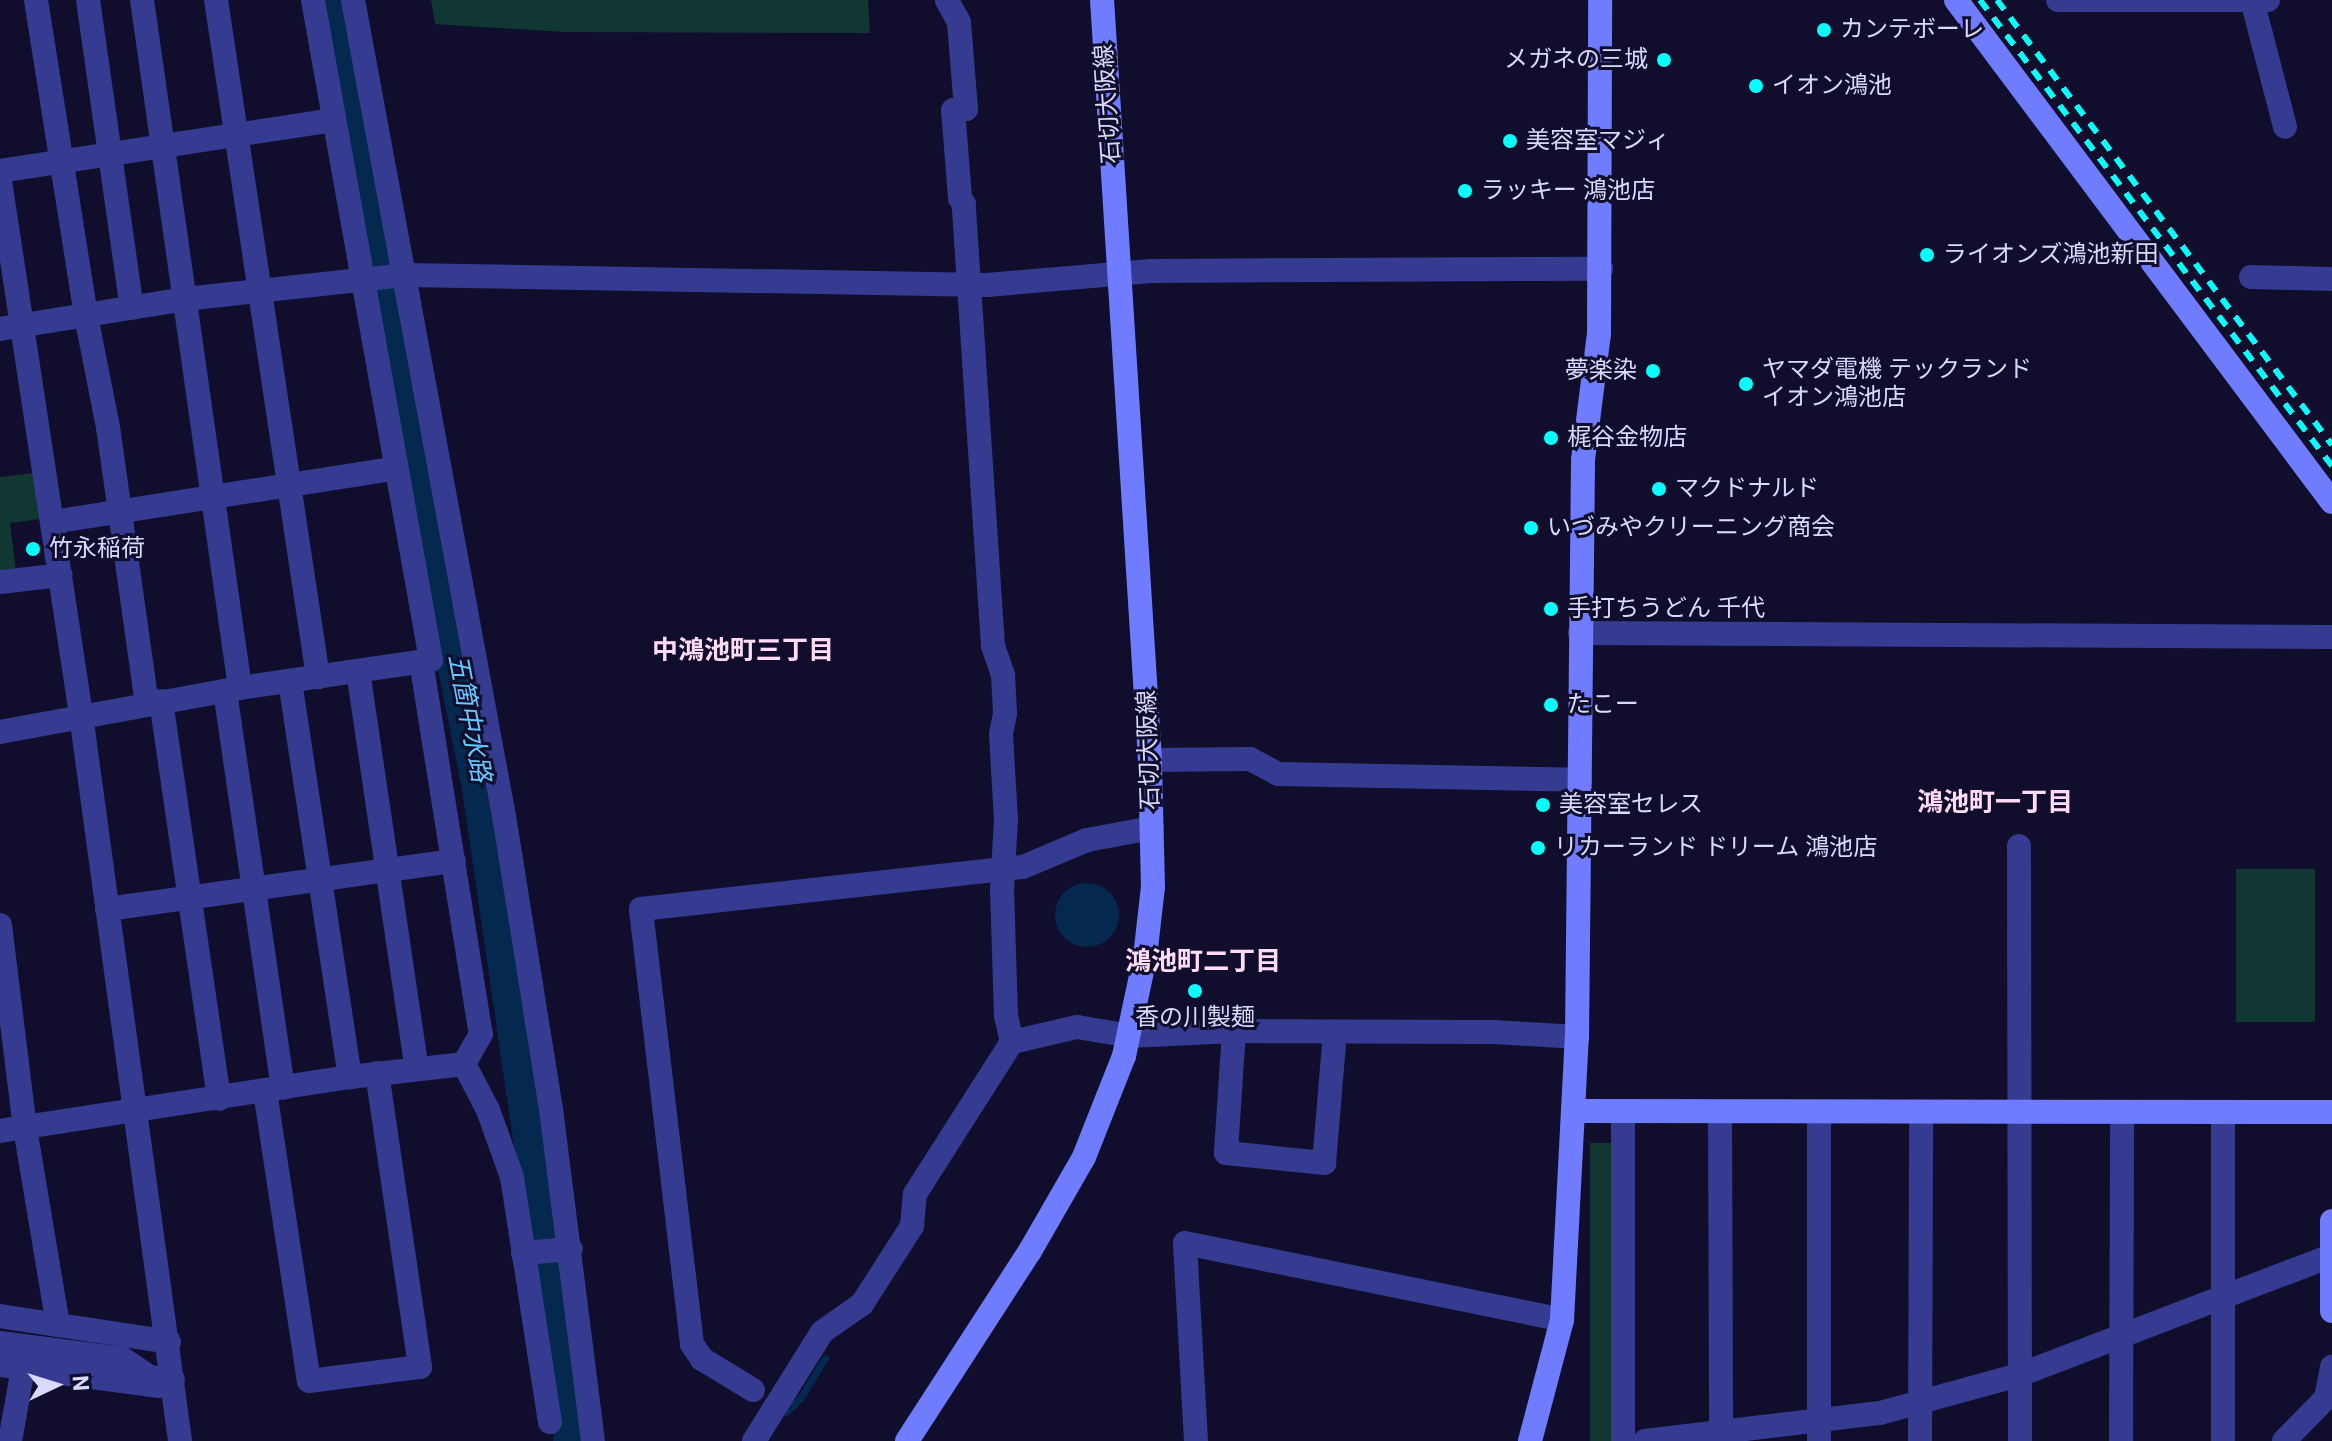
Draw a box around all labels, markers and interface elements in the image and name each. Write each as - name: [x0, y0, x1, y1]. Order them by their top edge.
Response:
- place label: カンテボーレ: [1840, 16, 1984, 44]
- marker: カンテボーレ: [1815, 21, 1833, 39]
- street label: 石切大阪線: [1089, 43, 1127, 165]
- place label: メガネの三城: [1504, 46, 1648, 74]
- marker: メガネの三城: [1655, 51, 1673, 69]
- place label: イオン鴻池: [1772, 72, 1892, 100]
- marker: イオン鴻池: [1747, 77, 1765, 95]
- place label: 美容室マジィ: [1526, 127, 1670, 155]
- marker: 美容室マジィ: [1501, 132, 1519, 150]
- place label: ラッキー 鴻池店: [1481, 177, 1655, 205]
- marker: ラッキー 鴻池店: [1456, 182, 1474, 200]
- place label: ライオンズ鴻池新田: [1943, 241, 2159, 269]
- marker: ライオンズ鴻池新田: [1918, 246, 1936, 264]
- place label: ヤマダ電機 テックランド イオン鴻池店: [1762, 356, 2032, 412]
- place label: 夢楽染: [1565, 357, 1637, 385]
- marker: 夢楽染: [1644, 362, 1662, 380]
- marker: ヤマダ電機 テックランド イオン鴻池店: [1737, 375, 1755, 393]
- place label: 梶谷金物店: [1567, 424, 1687, 452]
- marker: 梶谷金物店: [1542, 429, 1560, 447]
- place label: マクドナルド: [1675, 475, 1819, 503]
- marker: マクドナルド: [1650, 480, 1668, 498]
- place label: いづみやクリーニング商会: [1547, 514, 1835, 542]
- marker: いづみやクリーニング商会: [1522, 519, 1540, 537]
- place label: 竹永稲荷: [49, 535, 145, 563]
- marker: 竹永稲荷: [24, 540, 42, 558]
- place label: 手打ちうどん 千代: [1567, 595, 1765, 623]
- marker: 手打ちうどん 千代: [1542, 600, 1560, 618]
- district label: 中鴻池町三丁目: [652, 635, 834, 667]
- water label: 五箇中水路: [441, 651, 497, 785]
- street label: 石切大阪線: [1133, 690, 1165, 810]
- place label: たこー: [1567, 691, 1639, 719]
- marker: たこー: [1542, 696, 1560, 714]
- district label: 鴻池町一丁目: [1917, 787, 2073, 819]
- place label: 美容室セレス: [1559, 791, 1703, 819]
- marker: 美容室セレス: [1534, 796, 1552, 814]
- place label: リカーランド ドリーム 鴻池店: [1554, 834, 1878, 862]
- marker: リカーランド ドリーム 鴻池店: [1529, 839, 1547, 857]
- district label: 鴻池町二丁目: [1125, 946, 1281, 978]
- marker: 香の川製麺: [1186, 982, 1204, 1000]
- place label: 香の川製麺: [1135, 1004, 1255, 1032]
- north arrow: [16, 1345, 96, 1425]
- text: N: [67, 1375, 93, 1392]

